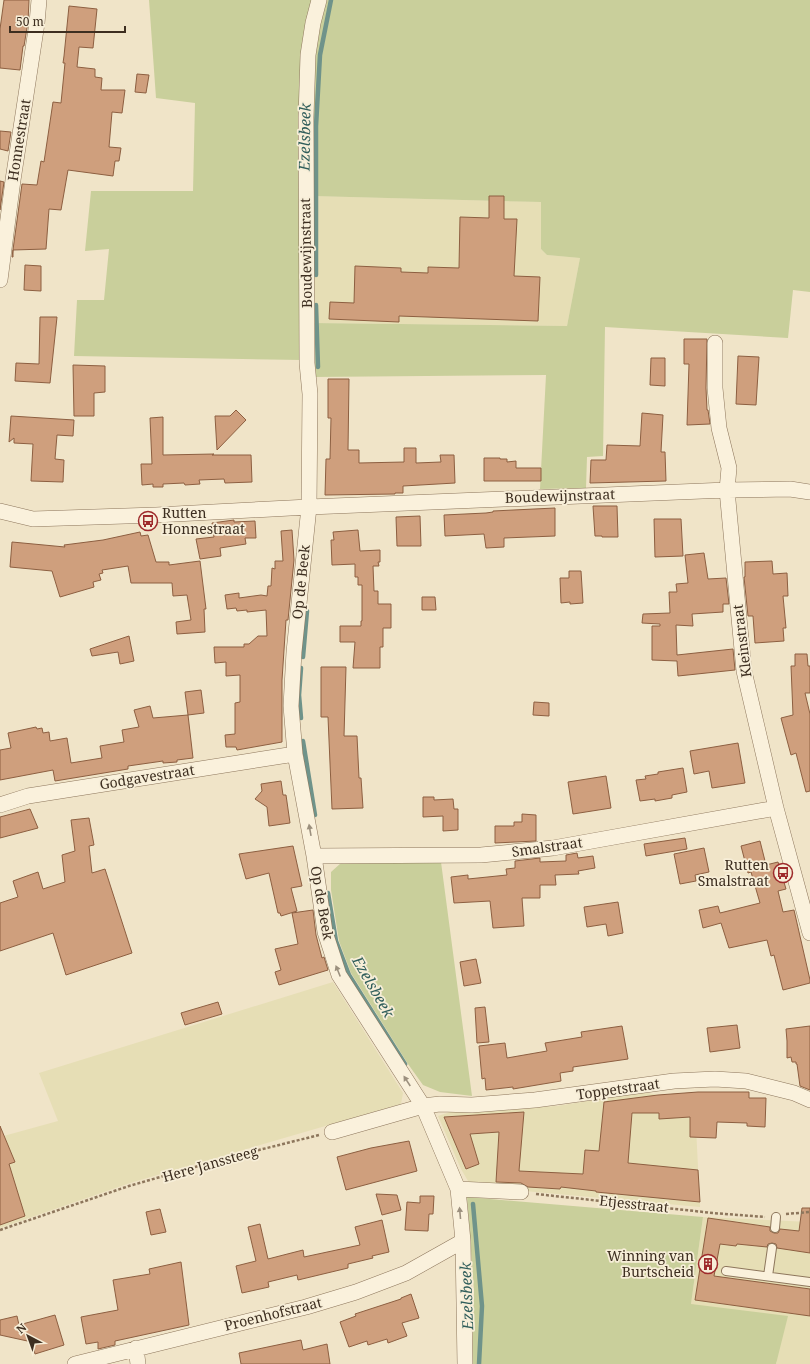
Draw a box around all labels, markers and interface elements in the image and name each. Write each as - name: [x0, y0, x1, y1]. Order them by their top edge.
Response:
- scale bar: [10, 8, 125, 34]
- text: 50 m: [16, 13, 44, 30]
- street label: Honnestraat: [3, 97, 34, 182]
- water label: Ezelsbeek: [293, 103, 315, 172]
- street label: Boudewijnstraat: [295, 198, 316, 308]
- street label: Boudewijnstraat: [505, 484, 615, 507]
- place label: Rutten Honnestraat: [162, 503, 245, 538]
- bus stop icon: Rutten Honnestraat: [137, 510, 159, 532]
- street label: Op de Beek: [287, 543, 314, 620]
- street label: Kleinstraat: [728, 603, 755, 679]
- street label: Godgavestraat: [98, 760, 196, 793]
- one-way arrow: [306, 824, 312, 837]
- street label: Smalstraat: [510, 832, 584, 861]
- place label: Rutten Smalstraat: [698, 855, 769, 890]
- bus stop icon: Rutten Smalstraat: [772, 862, 794, 884]
- street label: Op de Beek: [307, 864, 338, 942]
- water label: Ezelsbeek: [348, 951, 400, 1021]
- one-way arrow: [335, 965, 342, 977]
- street label: Toppetstraat: [575, 1073, 661, 1104]
- one-way arrow: [403, 1076, 411, 1086]
- street label: Here Janssteeg: [160, 1141, 260, 1186]
- street label: Etjesstraat: [598, 1190, 670, 1217]
- one-way arrow: [457, 1207, 464, 1219]
- place label: Winning van Burtscheid: [607, 1246, 694, 1281]
- building icon: Winning van Burtscheid: [697, 1253, 719, 1275]
- water label: Ezelsbeek: [455, 1261, 477, 1331]
- street label: Proenhofstraat: [222, 1292, 324, 1335]
- north arrow: [8, 1316, 48, 1356]
- text: N: [13, 1319, 30, 1337]

